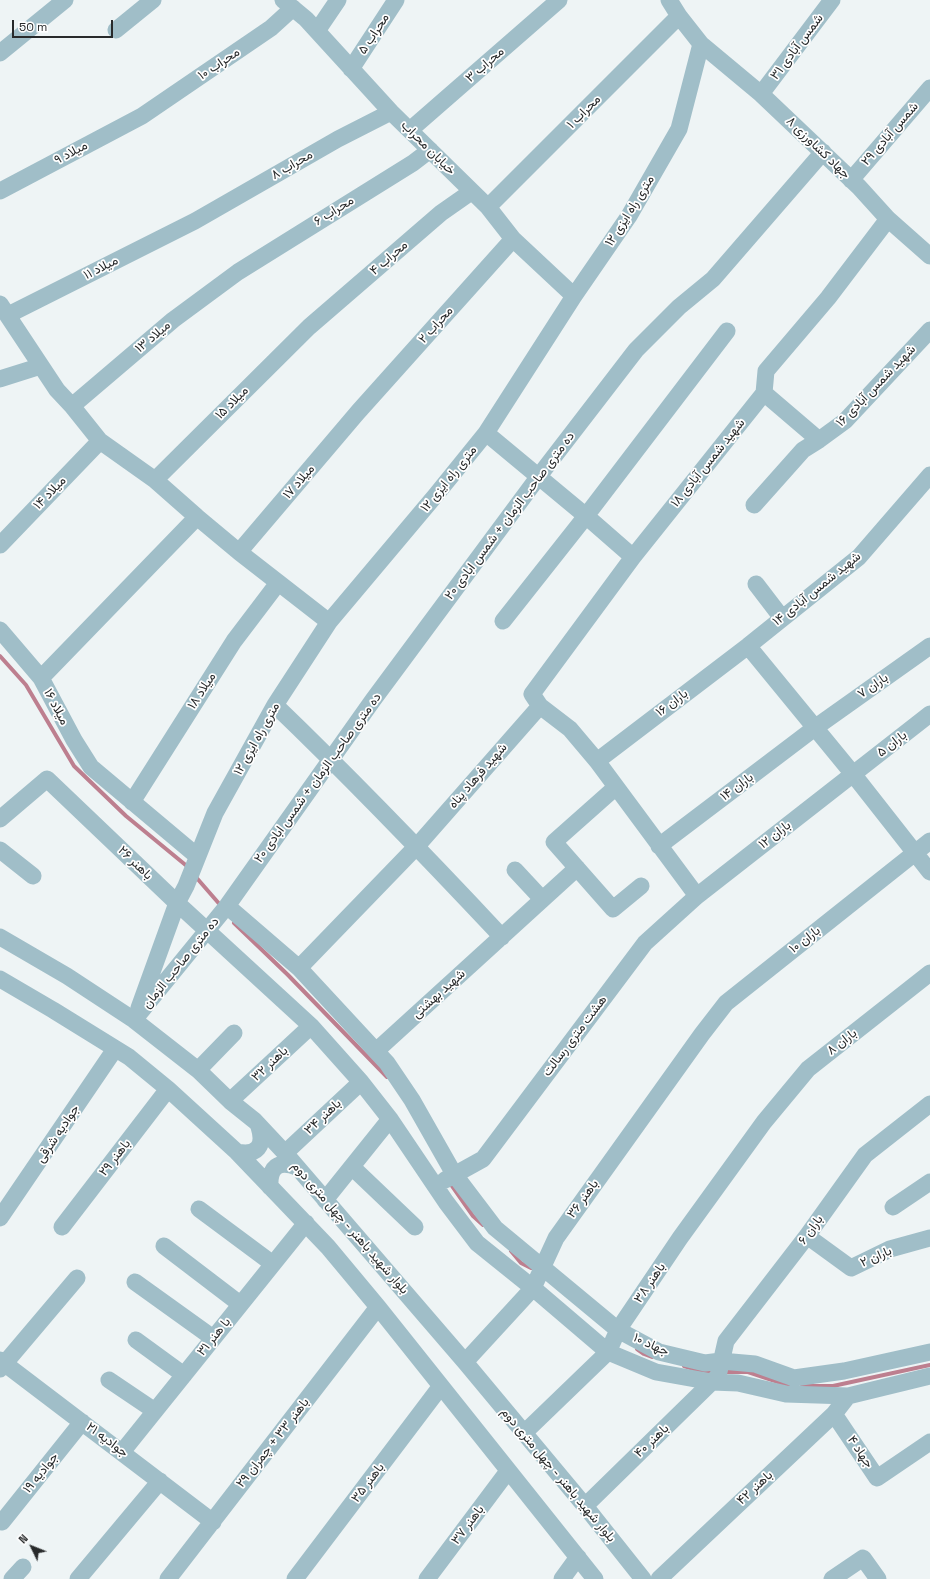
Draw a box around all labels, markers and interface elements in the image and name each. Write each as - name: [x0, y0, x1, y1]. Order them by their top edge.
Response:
- street label: محراب ۵: [355, 11, 393, 57]
- street label: شمس آبادی ۳۱: [767, 11, 827, 83]
- scale bar: [14, 12, 115, 38]
- text: 50 m: [19, 19, 47, 35]
- street label: محراب ۱۰: [195, 44, 243, 84]
- street label: محراب ۳: [462, 44, 508, 86]
- street label: محراب ۱: [564, 92, 604, 132]
- street label: شمس آبادی ۲۹: [858, 99, 922, 169]
- street label: جهاد کشاورزی ۸: [783, 114, 853, 182]
- street label: خیابان محراب: [398, 118, 458, 178]
- street label: میلاد ۹: [52, 138, 90, 168]
- street label: محراب ۸: [268, 147, 316, 183]
- street label: ۱۲ متری راه ایزی: [602, 173, 658, 249]
- street label: محراب ۶: [311, 193, 357, 229]
- street label: محراب ۴: [367, 237, 411, 279]
- street label: میلاد ۱۱: [81, 253, 121, 283]
- street label: محراب ۲: [415, 303, 457, 347]
- street label: میلاد ۱۳: [132, 318, 174, 356]
- street label: شهید شمس آبادی ۱۶: [833, 342, 919, 430]
- street label: میلاد ۱۵: [212, 383, 252, 423]
- street label: شهید شمس آبادی ۱۸: [668, 416, 748, 510]
- street label: ده متری صاحب الزمان + شمس ابادی ۲۰: [442, 429, 578, 603]
- street label: ۱۲ متری راه ایزی: [418, 443, 480, 515]
- street label: میلاد ۱۷: [280, 462, 318, 502]
- street label: میلاد ۱۴: [30, 473, 70, 513]
- street label: شهید شمس آبادی ۱۴: [770, 549, 864, 629]
- street label: میلاد ۱۸: [184, 670, 220, 712]
- street label: باران ۷: [855, 670, 891, 702]
- street label: میلاد ۱۶: [40, 686, 72, 728]
- street label: باران ۱۶: [653, 686, 691, 720]
- street label: ده متری صاحب الزمان + شمس ابادی ۲۰: [251, 690, 385, 866]
- street label: ۱۲ متری راه ایزی: [231, 700, 283, 778]
- street label: باران ۵: [874, 728, 910, 760]
- street label: شهید فرهاد پناه: [445, 740, 511, 812]
- street label: باران ۱۴: [717, 770, 757, 804]
- street label: باران ۱۲: [756, 818, 794, 852]
- street label: باهنر ۲۶: [114, 843, 156, 883]
- street label: ده متری صاحب الزمان: [139, 914, 223, 1012]
- street label: باران ۱۰: [786, 923, 824, 957]
- street label: شهید بهشتی: [409, 966, 469, 1022]
- street label: هشت متری رسالت: [539, 992, 611, 1080]
- street label: باران ۸: [824, 1026, 860, 1058]
- street label: باهنر ۳۲: [248, 1043, 292, 1085]
- street label: باهنر ۳۴: [301, 1096, 345, 1138]
- street label: جوادیه شرقی: [33, 1102, 83, 1166]
- street label: باهنر ۲۹: [96, 1137, 134, 1179]
- street label: بلوار شهید باهنر - چهل متری دوم: [288, 1159, 412, 1297]
- street label: باهنر ۳۶: [564, 1177, 602, 1221]
- street label: باران ۶: [795, 1212, 827, 1248]
- street label: باران ۲: [858, 1243, 894, 1271]
- street label: باهنر ۳۸: [631, 1260, 669, 1306]
- street label: با هنر ۳۱: [194, 1315, 234, 1359]
- street label: جهاد ۱۰: [631, 1330, 671, 1360]
- street label: باهنر ۳۳ + چمران ۲۹: [233, 1395, 313, 1491]
- street label: بلوار شهید باهنر - چهل متری دوم: [497, 1405, 619, 1545]
- street label: جوادیه ۲۱: [83, 1419, 131, 1461]
- street label: باهنر ۴۰: [632, 1421, 672, 1461]
- street label: جهاد ۴: [844, 1433, 876, 1471]
- street label: جوادیه ۱۹: [20, 1449, 62, 1497]
- street label: باهنر ۳۵: [348, 1460, 388, 1506]
- street label: باهنر ۴۲: [734, 1468, 776, 1508]
- street label: باهنر ۳۷: [448, 1502, 488, 1548]
- north arrow: [12, 1527, 52, 1567]
- text: N: [16, 1531, 31, 1546]

